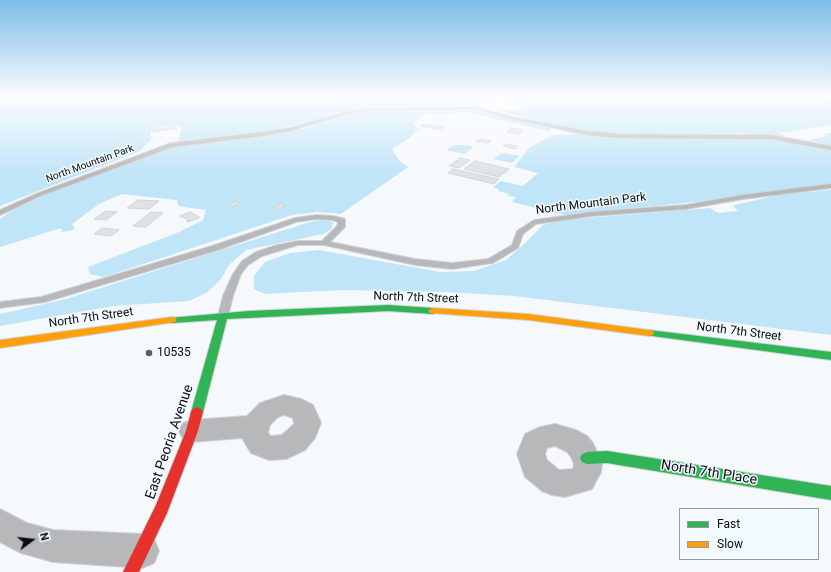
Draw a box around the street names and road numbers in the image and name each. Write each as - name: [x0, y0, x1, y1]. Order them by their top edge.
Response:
- street label: North Mountain Park: [44, 143, 136, 185]
- street label: North Mountain Park: [535, 190, 647, 218]
- street label: North 7th Street: [373, 289, 459, 307]
- street label: North 7th Street: [48, 305, 134, 331]
- street label: North 7th Street: [696, 320, 782, 344]
- street label: East Peoria Avenue: [143, 383, 197, 501]
- street label: North 7th Place: [660, 457, 758, 489]

